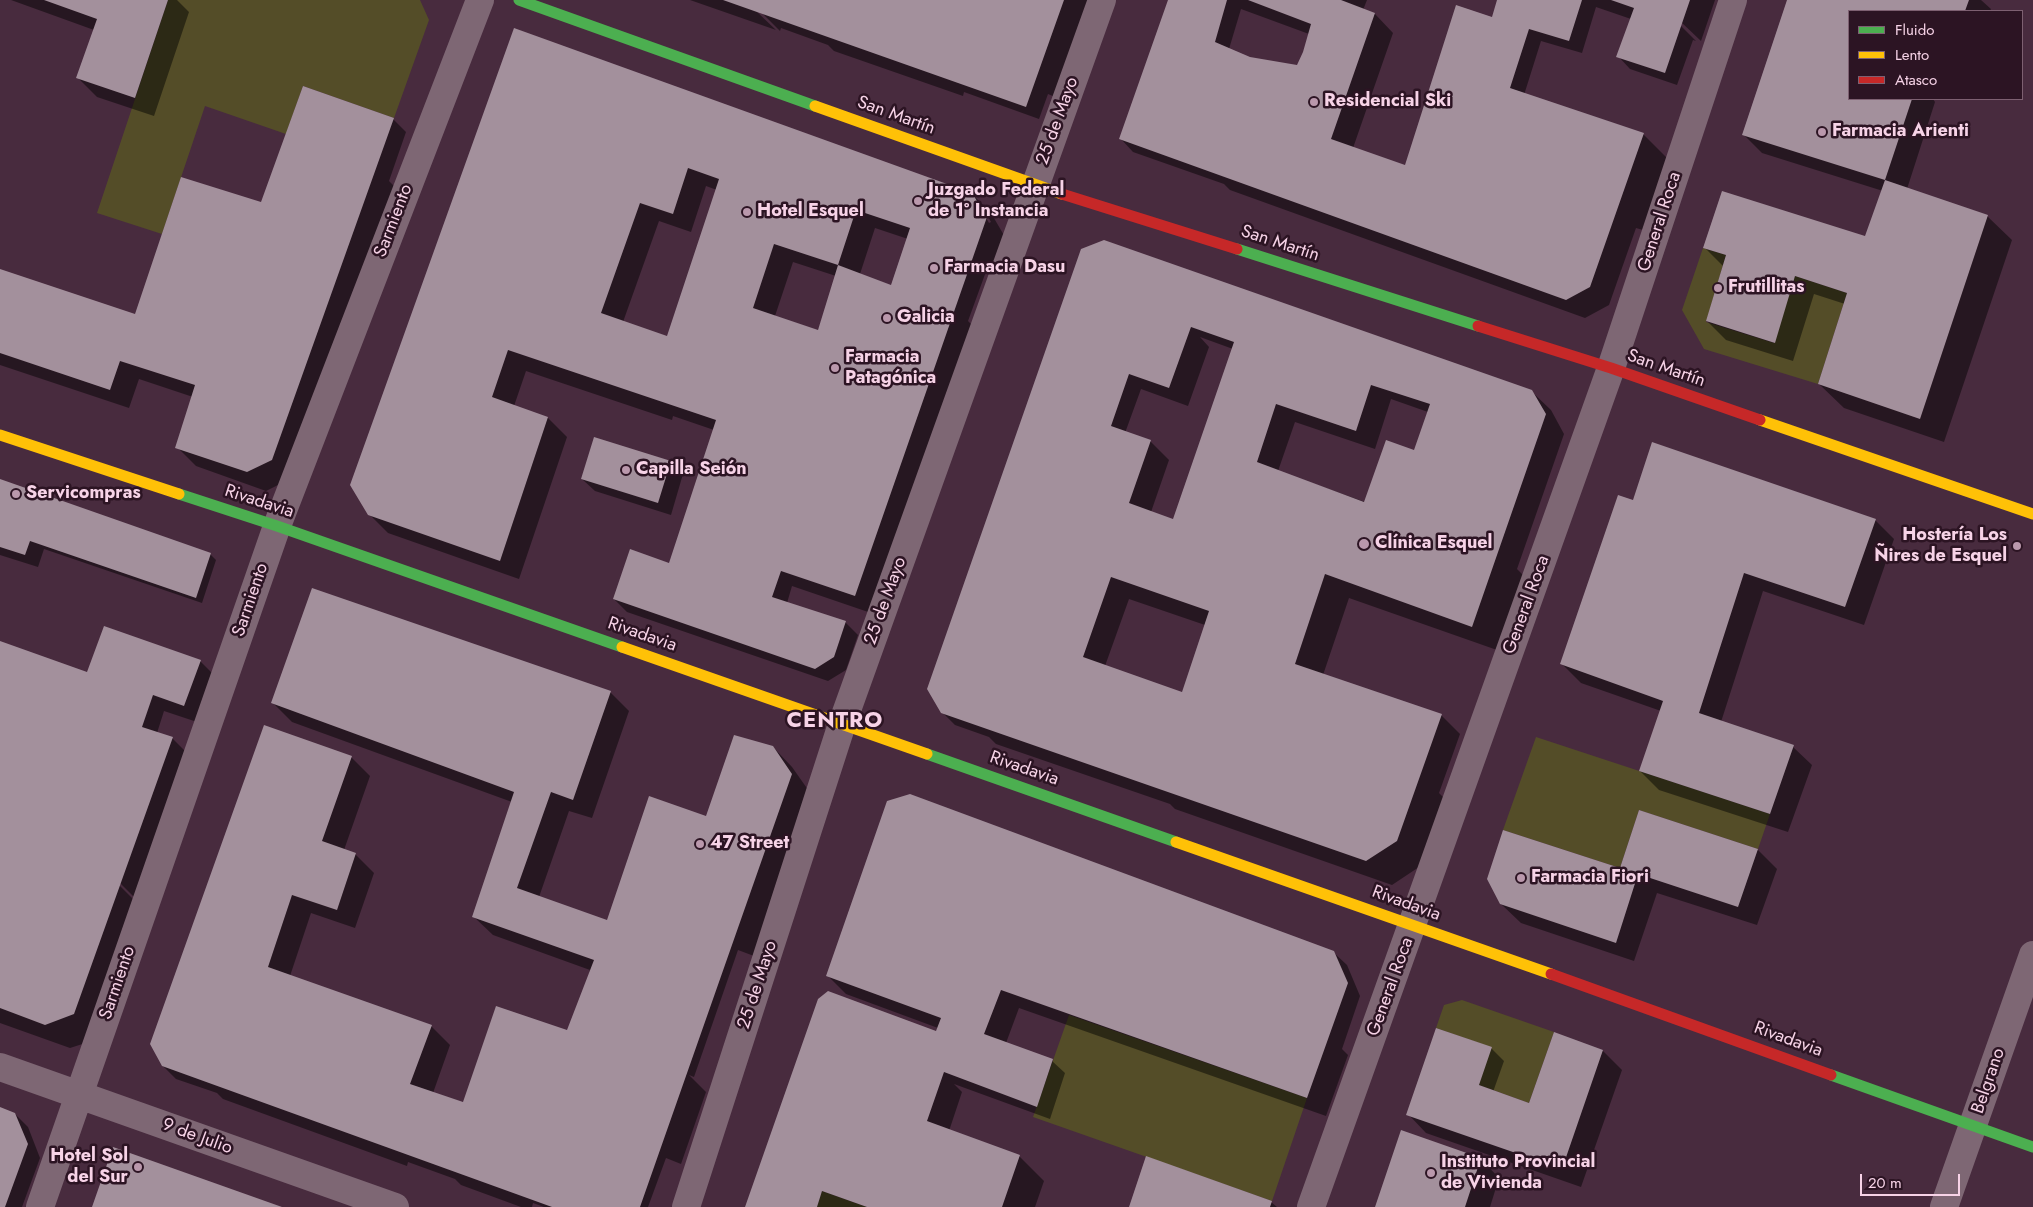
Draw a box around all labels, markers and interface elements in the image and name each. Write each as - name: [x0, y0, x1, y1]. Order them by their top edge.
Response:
- legend: [1848, 10, 2023, 100]
- text: Fluido: [1895, 19, 1934, 41]
- text: Lento: [1895, 44, 1929, 66]
- text: Atasco: [1895, 69, 1937, 91]
- street label: 25 de Mayo: [1032, 74, 1084, 168]
- place label: Residencial Ski: [1324, 91, 1451, 113]
- street label: San Martín: [854, 92, 938, 140]
- marker: Residencial Ski: [1308, 96, 1320, 108]
- place label: Farmacia Arienti: [1832, 121, 1969, 143]
- marker: Farmacia Arienti: [1816, 126, 1828, 138]
- street label: General Roca: [1634, 169, 1686, 275]
- place label: Juzgado Federal de 1° Instancia: [928, 180, 1064, 222]
- street label: Sarmiento: [370, 182, 418, 260]
- marker: Juzgado Federal de 1° Instancia: [912, 195, 924, 207]
- place label: Hotel Esquel: [757, 201, 864, 223]
- marker: Hotel Esquel: [741, 206, 753, 218]
- street label: San Martín: [1238, 221, 1322, 267]
- place label: Farmacia Dasu: [944, 257, 1065, 279]
- marker: Farmacia Dasu: [928, 262, 940, 274]
- place label: Frutillitas: [1728, 277, 1804, 299]
- marker: Frutillitas: [1712, 282, 1724, 294]
- place label: Galicia: [897, 307, 955, 329]
- marker: Galicia: [881, 312, 893, 324]
- street label: San Martín: [1624, 346, 1708, 392]
- place label: Farmacia Patagónica: [845, 347, 936, 389]
- marker: Farmacia Patagónica: [829, 362, 841, 374]
- place label: Capilla Seión: [636, 459, 747, 481]
- marker: Capilla Seión: [620, 464, 632, 476]
- street label: Rivadavia: [222, 481, 296, 523]
- place label: Servicompras: [26, 483, 141, 505]
- marker: Servicompras: [10, 488, 22, 500]
- place label: Hostería Los Ñires de Esquel: [1874, 525, 2007, 568]
- place label: Clínica Esquel: [1375, 533, 1492, 555]
- marker: Clínica Esquel: [1357, 537, 1371, 551]
- marker: Hostería Los Ñires de Esquel: [2011, 540, 2023, 552]
- street label: General Roca: [1499, 553, 1555, 657]
- street label: 25 de Mayo: [860, 554, 912, 648]
- street label: Sarmiento: [228, 560, 274, 640]
- street label: Rivadavia: [605, 613, 679, 657]
- district label: CENTRO: [786, 709, 884, 735]
- street label: Rivadavia: [987, 747, 1061, 791]
- place label: 47 Street: [710, 833, 789, 855]
- marker: 47 Street: [694, 838, 706, 850]
- place label: Farmacia Fiori: [1531, 867, 1649, 889]
- marker: Farmacia Fiori: [1515, 872, 1527, 884]
- street label: Rivadavia: [1369, 882, 1443, 926]
- street label: General Roca: [1363, 935, 1419, 1039]
- street label: 25 de Mayo: [734, 938, 782, 1032]
- street label: Sarmiento: [95, 943, 141, 1023]
- street label: Rivadavia: [1751, 1018, 1825, 1062]
- street label: Belgrano: [1968, 1045, 2010, 1117]
- street label: 9 de Julio: [159, 1114, 235, 1160]
- place label: Hotel Sol del Sur: [50, 1146, 128, 1188]
- place label: Instituto Provincial de Vivienda: [1441, 1152, 1595, 1194]
- marker: Hotel Sol del Sur: [132, 1161, 144, 1173]
- scale bar: [1863, 1164, 1963, 1196]
- marker: Instituto Provincial de Vivienda: [1425, 1167, 1437, 1179]
- text: 20 m: [1868, 1172, 1902, 1194]

